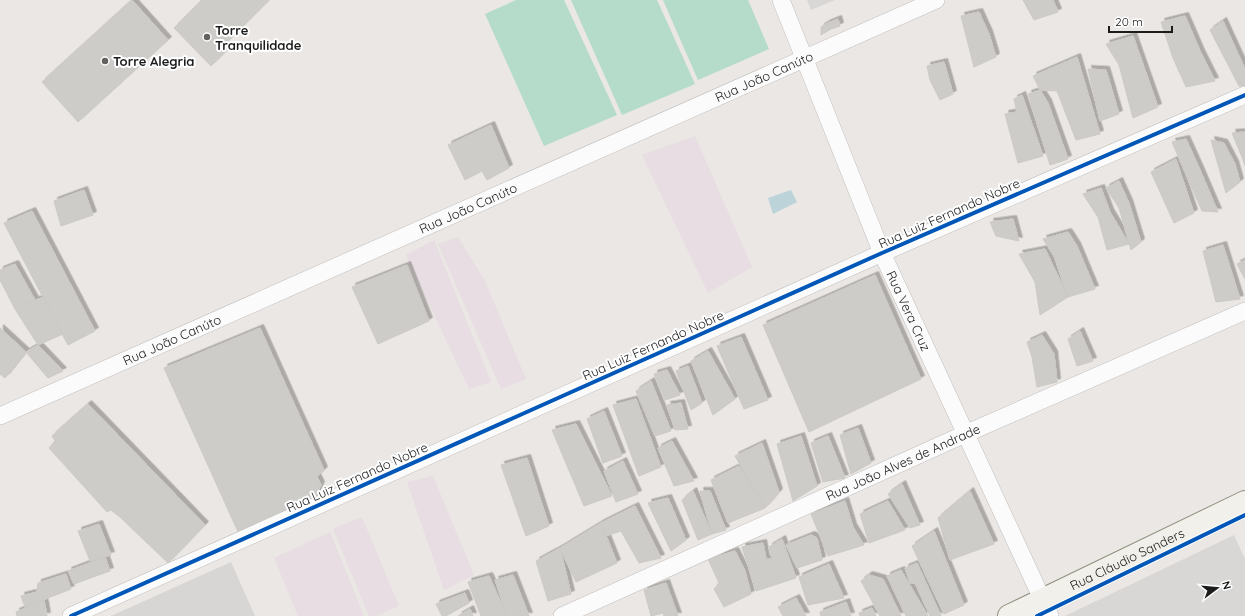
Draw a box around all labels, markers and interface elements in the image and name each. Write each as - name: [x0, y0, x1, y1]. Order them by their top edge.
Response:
- scale bar: [1109, 8, 1172, 34]
- text: 20 m: [1115, 14, 1143, 29]
- place label: Torre Tranquilidade: [215, 22, 302, 53]
- marker: Torre Tranquilidade: [202, 32, 212, 42]
- street label: Rua João Canúto: [712, 48, 816, 105]
- place label: Torre Alegria: [113, 53, 194, 69]
- marker: Torre Alegria: [100, 56, 110, 66]
- street label: Rua Luiz Fernando Nobre: [876, 175, 1022, 251]
- street label: Rua João Canúto: [416, 179, 519, 237]
- street label: Rua Vera Cruz: [883, 268, 934, 353]
- street label: Rua Luiz Fernando Nobre: [580, 307, 726, 383]
- street label: Rua João Canúto: [120, 311, 223, 368]
- street label: Rua João Alves de Andrade: [823, 420, 983, 504]
- street label: Rua Luiz Fernando Nobre: [284, 439, 430, 515]
- street label: Rua Cláudio Sanders: [1067, 525, 1187, 593]
- north arrow: [1197, 568, 1237, 608]
- text: N: [1219, 579, 1234, 591]

